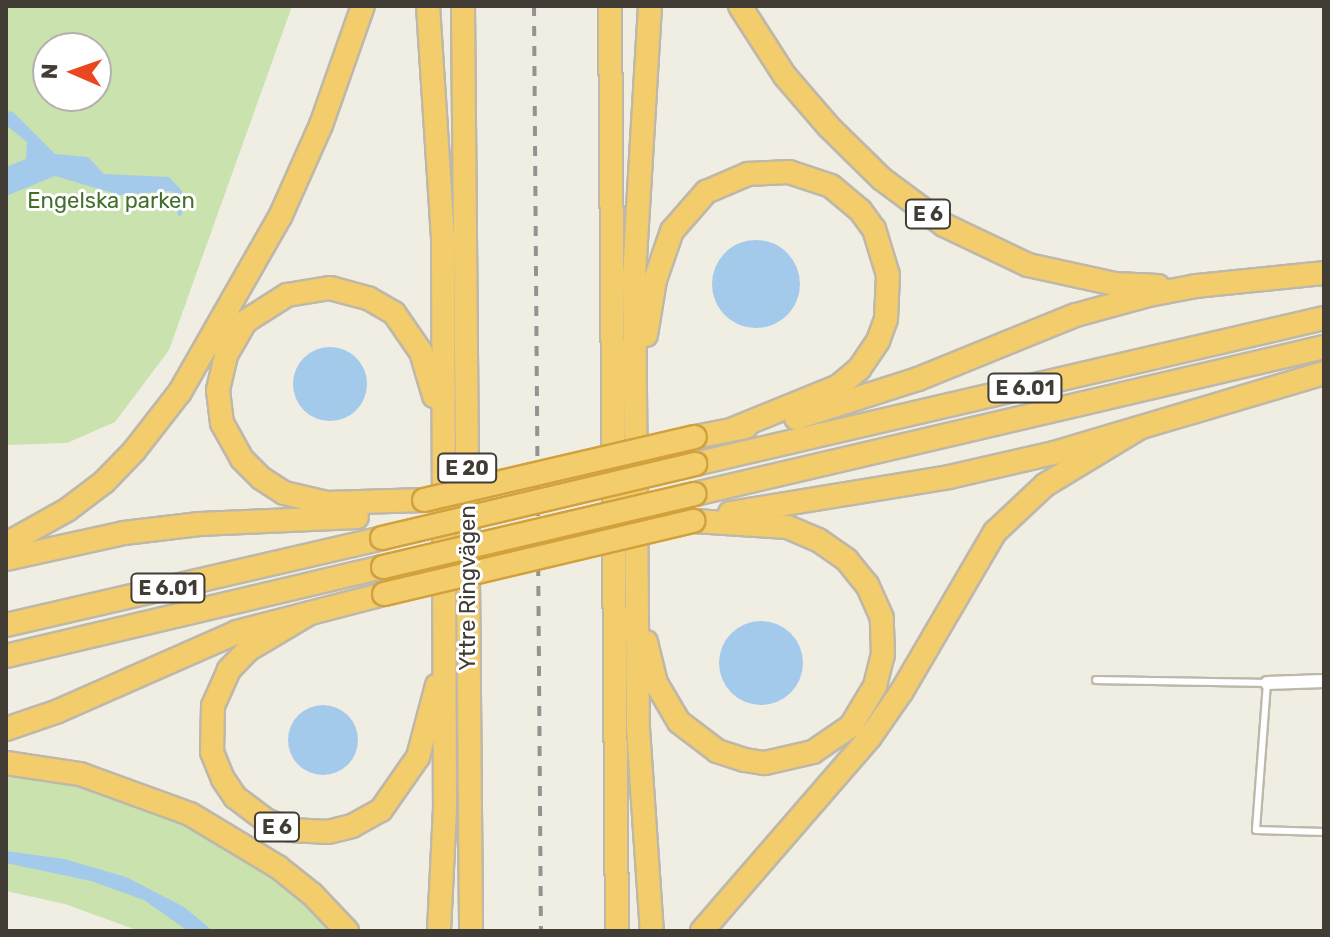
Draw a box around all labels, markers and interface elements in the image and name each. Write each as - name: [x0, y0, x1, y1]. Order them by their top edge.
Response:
- north arrow: [32, 32, 112, 112]
- text: N: [36, 63, 63, 80]
- park label: Engelska parken: [27, 188, 195, 214]
- road number: E 6: [904, 198, 952, 230]
- road number: E 6.01: [987, 372, 1063, 404]
- road number: E 20: [437, 452, 497, 484]
- street label: Yttre Ringvägen: [455, 505, 481, 671]
- road number: E 6.01: [130, 572, 206, 604]
- road number: E 6: [253, 811, 301, 843]

